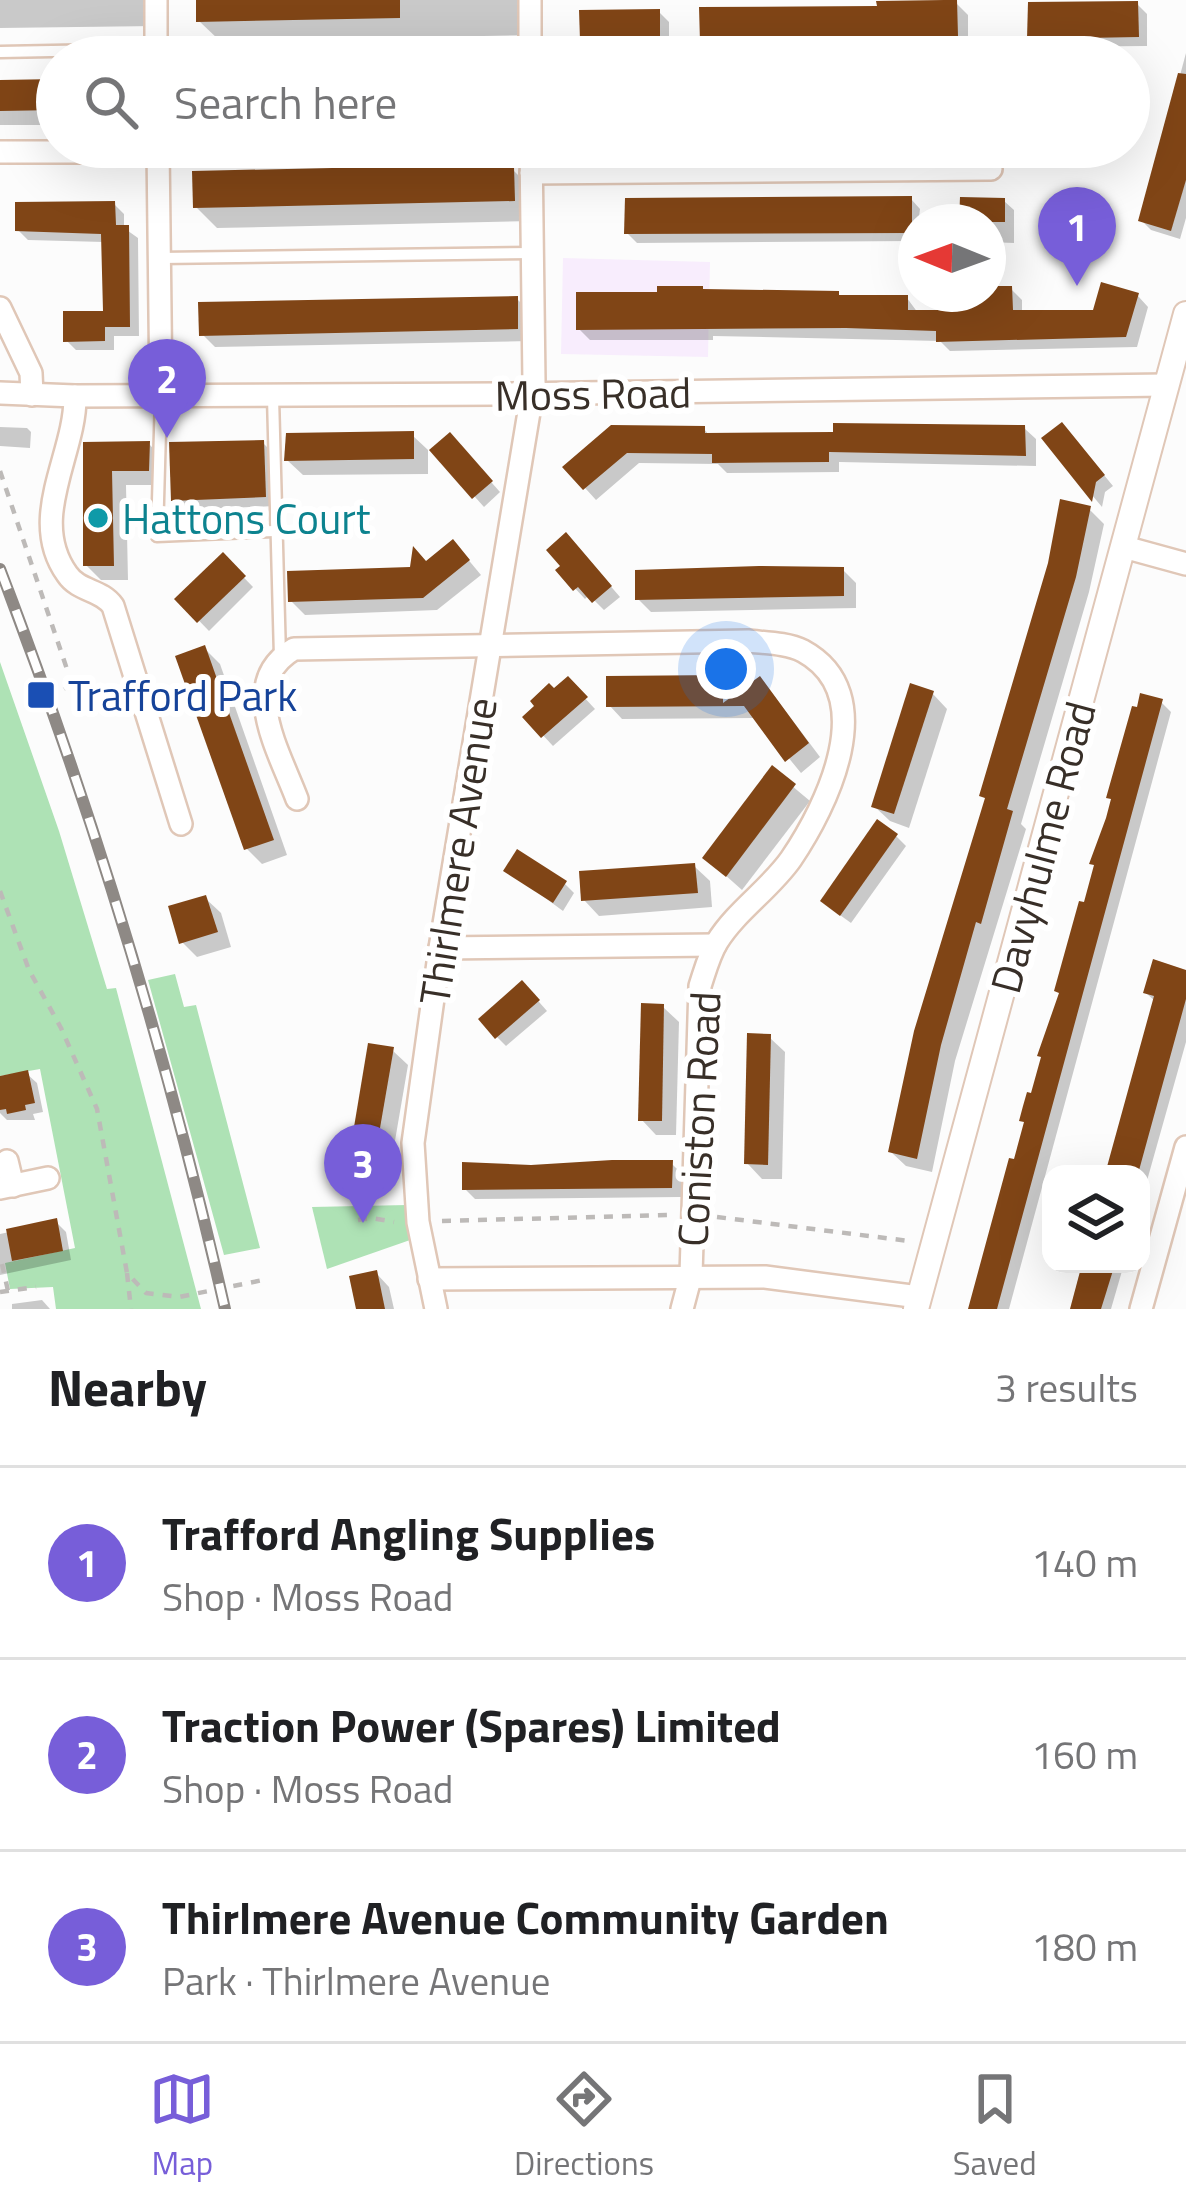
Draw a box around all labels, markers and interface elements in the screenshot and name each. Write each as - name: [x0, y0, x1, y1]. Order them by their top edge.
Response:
- search box: [36, 36, 1150, 168]
- text: Search here: [174, 68, 397, 136]
- icon: search: [78, 69, 144, 135]
- pin: 1: [1038, 187, 1116, 286]
- north arrow: [898, 204, 1006, 312]
- pin: 2: [128, 339, 206, 438]
- street label: Moss Road: [494, 359, 692, 427]
- place label: Hattons Court: [122, 486, 371, 550]
- marker: Hattons Court: [85, 505, 111, 531]
- your location: [696, 639, 756, 699]
- place label: Trafford Park: [68, 663, 298, 727]
- marker: Trafford Park: [25, 679, 57, 711]
- street label: Thirlmere Avenue: [401, 693, 513, 1009]
- street label: Davyhulme Road: [972, 694, 1112, 1000]
- street label: Coniston Road: [659, 990, 737, 1248]
- pin: 3: [324, 1124, 402, 1223]
- map controls: [1042, 1165, 1150, 1273]
- button: layers: [1042, 1165, 1150, 1273]
- text: Nearby: [48, 1348, 207, 1426]
- text: 3 results: [995, 1358, 1138, 1417]
- text: Trafford Angling Supplies: [162, 1499, 655, 1567]
- text: 1: [76, 1533, 98, 1592]
- text: 140 m: [1031, 1533, 1138, 1592]
- text: Shop · Moss Road: [162, 1567, 453, 1626]
- text: Traction Power (Spares) Limited: [162, 1691, 781, 1759]
- text: 2: [76, 1725, 98, 1784]
- text: 160 m: [1031, 1725, 1138, 1784]
- text: Shop · Moss Road: [162, 1759, 453, 1818]
- text: Thirlmere Avenue Community Garden: [162, 1883, 889, 1951]
- text: 3: [76, 1917, 98, 1976]
- text: 180 m: [1031, 1917, 1138, 1976]
- text: Park · Thirlmere Avenue: [162, 1951, 550, 2010]
- tab: Map: [149, 2066, 215, 2188]
- tab: Directions: [514, 2066, 654, 2188]
- tab: Saved: [953, 2066, 1037, 2188]

